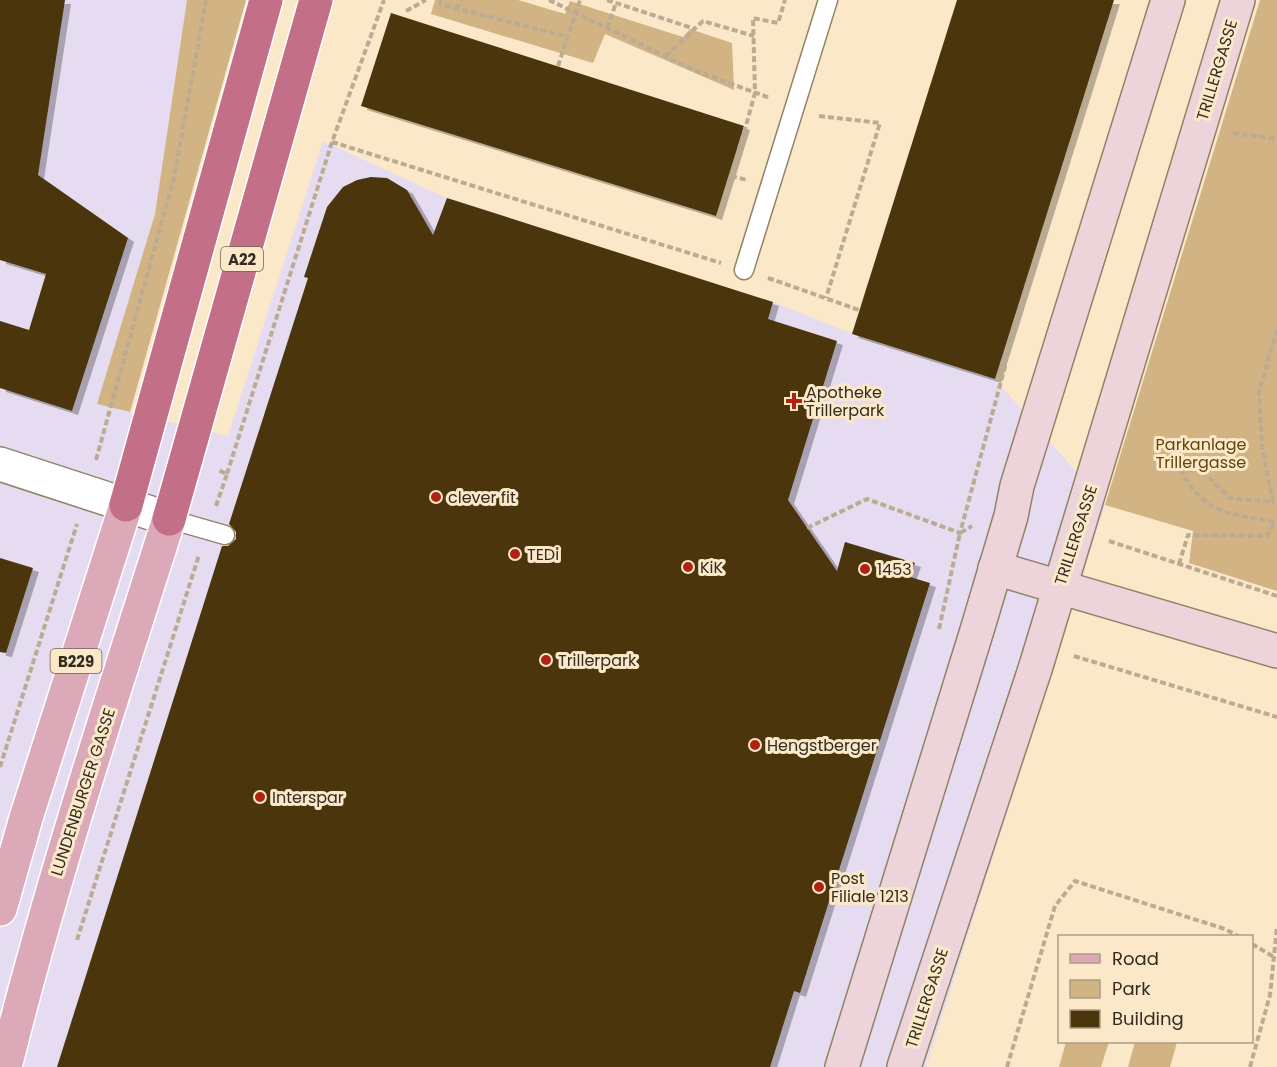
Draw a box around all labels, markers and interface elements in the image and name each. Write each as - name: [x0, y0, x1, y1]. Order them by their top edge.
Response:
- street label: TRILLERGASSE: [1191, 17, 1243, 123]
- road number: A22: [221, 247, 263, 271]
- place label: Apotheke Trillerpark: [806, 381, 885, 422]
- marker: Apotheke Trillerpark: [787, 394, 801, 408]
- park label: Parkanlage Trillergasse: [1156, 433, 1246, 474]
- street label: TRILLERGASSE: [1049, 482, 1103, 588]
- place label: clever fit: [448, 486, 516, 509]
- marker: clever fit: [429, 490, 443, 504]
- place label: TEDi: [527, 543, 559, 566]
- marker: TEDi: [508, 547, 522, 561]
- place label: KiK: [700, 556, 724, 579]
- place label: 1453: [877, 558, 912, 581]
- marker: KiK: [681, 560, 695, 574]
- marker: 1453: [858, 562, 872, 576]
- road number: B229: [50, 649, 101, 673]
- place label: Trillerpark: [558, 649, 637, 672]
- marker: Trillerpark: [539, 653, 553, 667]
- street label: LUNDENBURGER GASSE: [45, 705, 121, 879]
- place label: Hengstberger: [767, 734, 877, 757]
- marker: Hengstberger: [748, 738, 762, 752]
- place label: Interspar: [272, 786, 344, 809]
- marker: Interspar: [253, 790, 267, 804]
- place label: Post Filiale 1213: [831, 867, 909, 908]
- marker: Post Filiale 1213: [812, 880, 826, 894]
- legend: [1058, 935, 1253, 1043]
- street label: TRILLERGASSE: [900, 945, 954, 1051]
- text: Road: [1112, 946, 1159, 971]
- text: Park: [1112, 976, 1151, 1001]
- text: Building: [1112, 1006, 1184, 1031]

